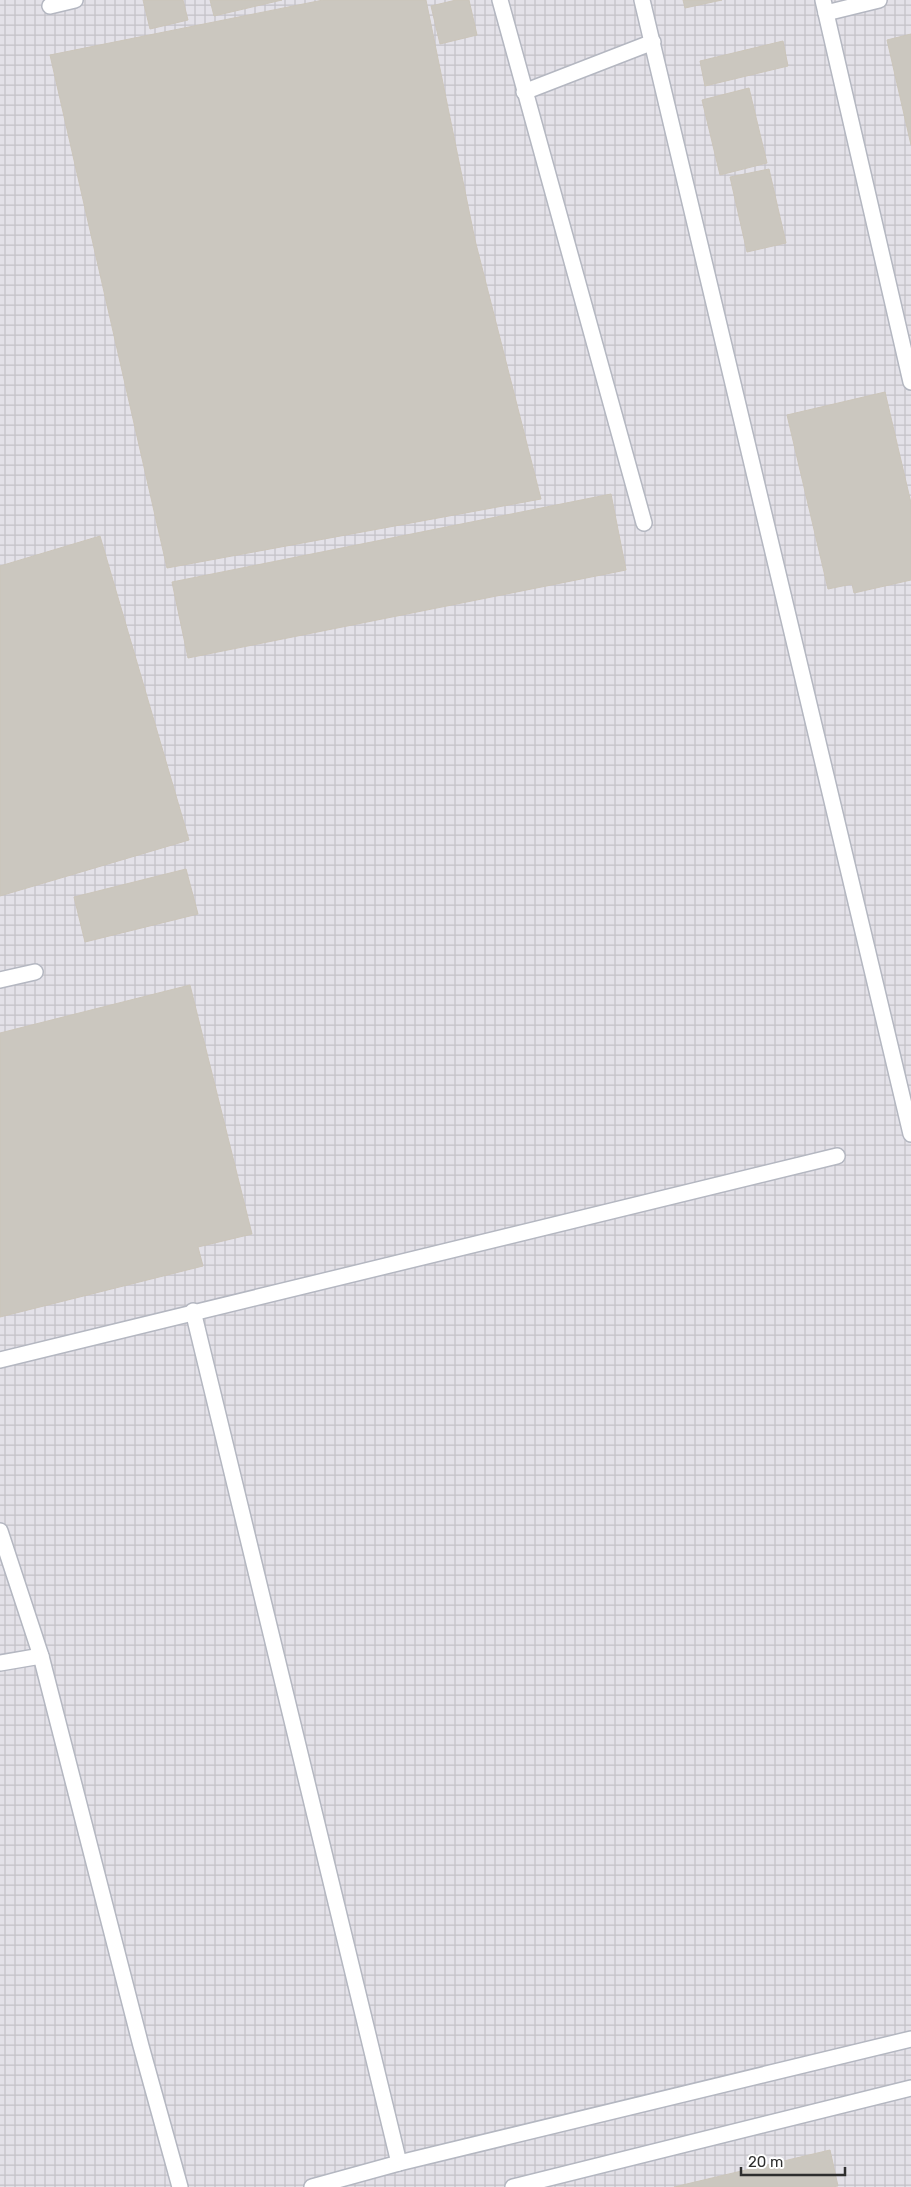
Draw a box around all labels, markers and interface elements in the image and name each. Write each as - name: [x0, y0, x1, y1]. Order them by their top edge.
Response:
- scale bar: [741, 2144, 845, 2176]
- text: 20 m: [748, 2153, 783, 2171]

